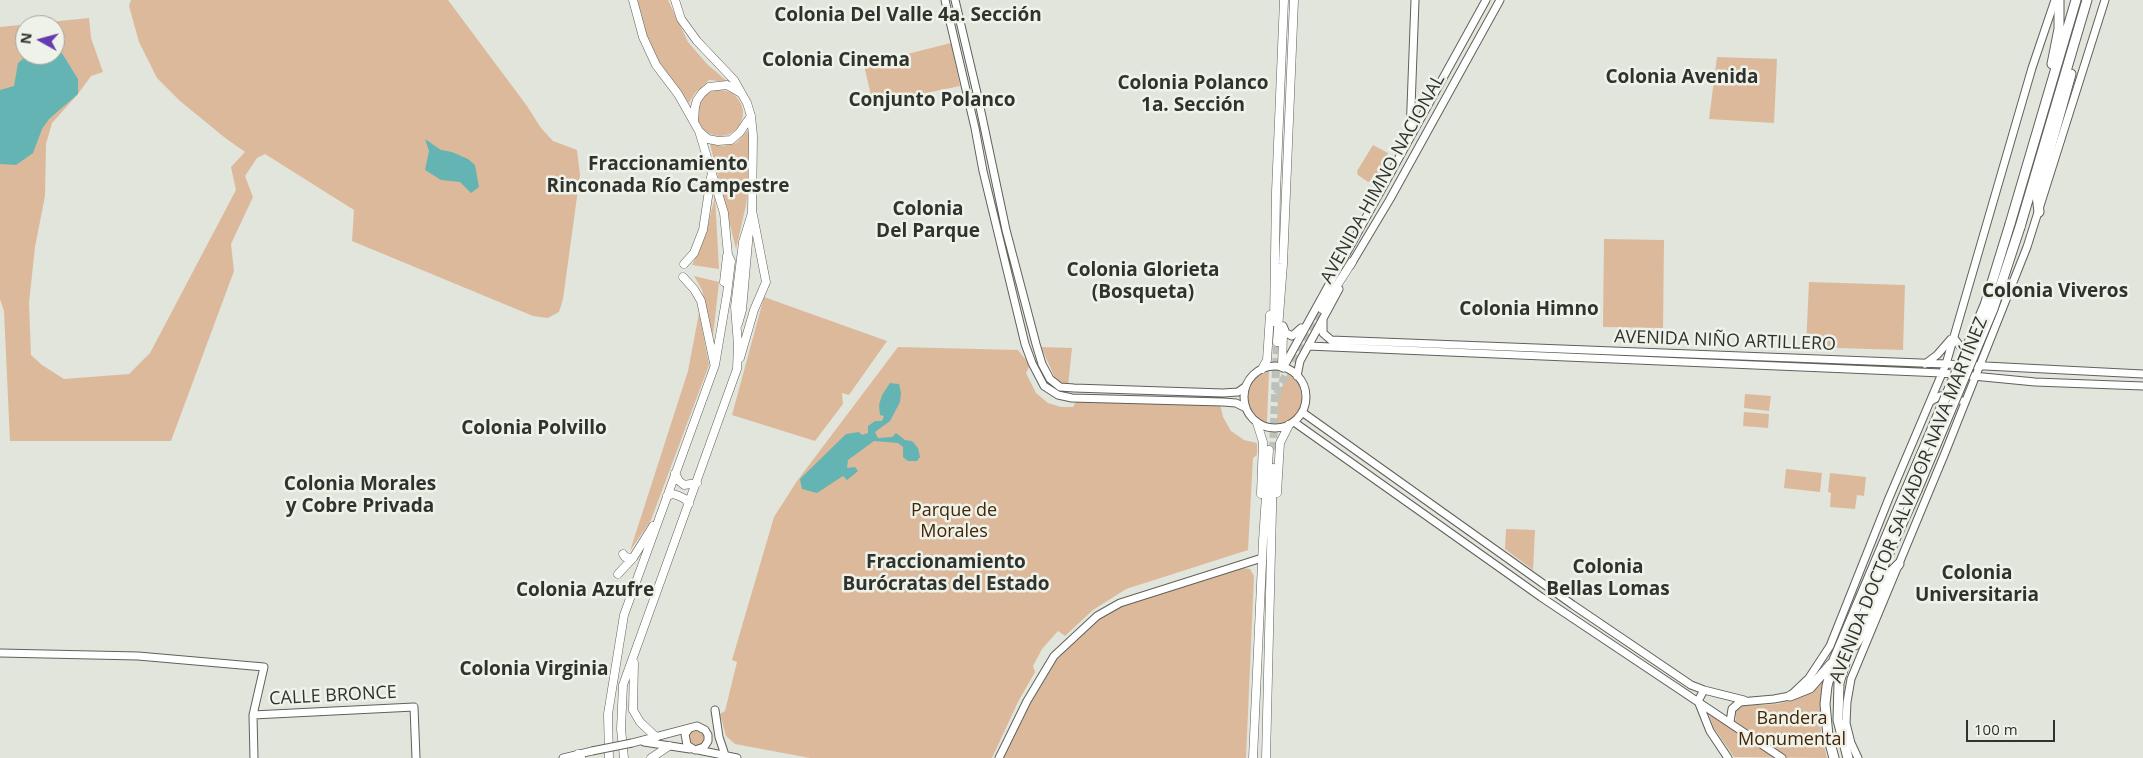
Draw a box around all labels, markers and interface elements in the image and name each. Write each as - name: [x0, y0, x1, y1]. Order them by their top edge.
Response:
- district label: Colonia Del Valle 4a. Sección: [774, 5, 1042, 27]
- north arrow: [15, 15, 65, 65]
- text: N: [15, 31, 36, 45]
- district label: Colonia Cinema: [762, 50, 910, 72]
- district label: Colonia Avenida: [1605, 67, 1759, 89]
- street label: AVENIDA HIMNO NACIONAL: [1316, 70, 1450, 288]
- district label: Colonia Polanco 1a. Sección: [1117, 73, 1269, 117]
- district label: Conjunto Polanco: [848, 90, 1016, 112]
- district label: Fraccionamiento Rinconada Río Campestre: [547, 154, 789, 198]
- district label: Colonia Del Parque: [876, 199, 980, 243]
- district label: Colonia Glorieta (Bosqueta): [1067, 260, 1219, 304]
- district label: Colonia Viveros: [1982, 281, 2128, 303]
- district label: Colonia Himno: [1459, 299, 1599, 321]
- street label: AVENIDA DOCTOR SALVADOR NAVA MARTÍNEZ: [1825, 314, 1993, 686]
- street label: AVENIDA NIÑO ARTILLERO: [1614, 326, 1836, 356]
- district label: Colonia Polvillo: [461, 418, 607, 440]
- district label: Colonia Morales y Cobre Privada: [284, 474, 436, 518]
- park label: Parque de Morales: [911, 500, 997, 542]
- district label: Fraccionamiento Burócratas del Estado: [842, 552, 1050, 596]
- district label: Colonia Bellas Lomas: [1546, 557, 1670, 601]
- district label: Colonia Universitaria: [1915, 563, 2039, 607]
- district label: Colonia Azufre: [516, 580, 654, 602]
- district label: Colonia Virginia: [459, 659, 609, 681]
- street label: CALLE BRONCE: [269, 682, 397, 710]
- park label: Bandera Monumental: [1738, 708, 1846, 751]
- scale bar: [1968, 710, 2057, 742]
- text: 100 m: [1974, 719, 2018, 739]

